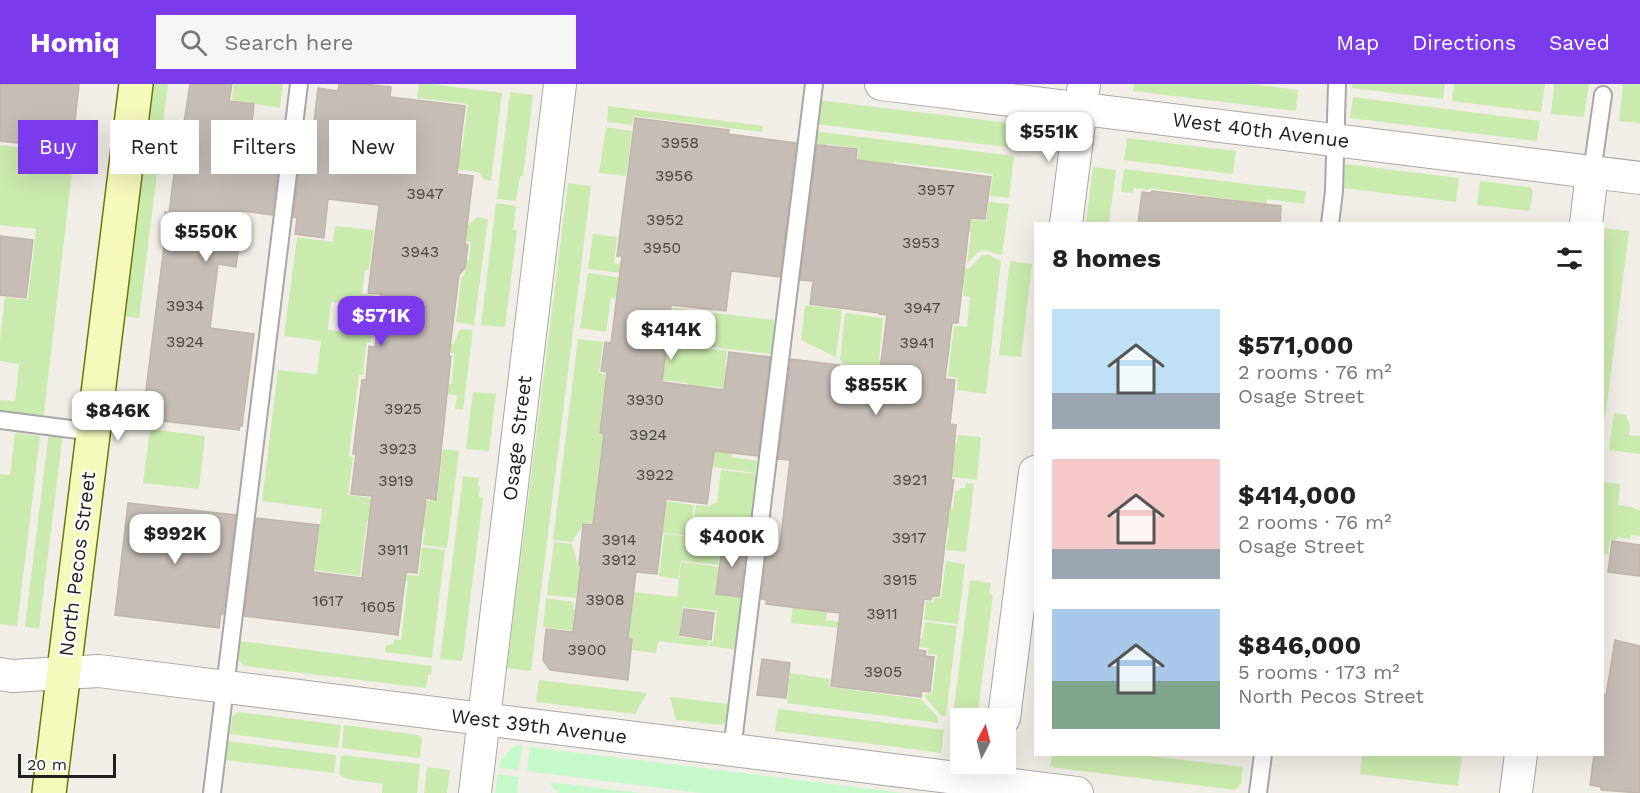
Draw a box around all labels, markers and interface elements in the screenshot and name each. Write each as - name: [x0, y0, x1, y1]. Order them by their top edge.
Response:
- search box: [156, 15, 576, 69]
- text: Homiq: [30, 26, 120, 59]
- icon: search: [177, 26, 210, 59]
- text: Search here: [225, 30, 353, 55]
- text: Map: [1336, 30, 1379, 55]
- text: Directions: [1412, 30, 1516, 55]
- text: Saved: [1549, 30, 1610, 55]
- street label: West 40th Avenue: [1171, 107, 1351, 153]
- pin: $551K: [1007, 112, 1091, 163]
- text: $551K: [1020, 119, 1078, 143]
- chip: Buy: [18, 120, 98, 174]
- chip: Rent: [110, 120, 199, 174]
- chip: Filters: [211, 120, 317, 174]
- chip: New: [329, 120, 416, 174]
- house number: 3958: [661, 133, 699, 152]
- house number: 3956: [655, 166, 693, 185]
- house number: 3957: [917, 180, 955, 199]
- house number: 3947: [406, 184, 444, 203]
- house number: 3952: [646, 210, 684, 229]
- pin: $550K: [164, 212, 248, 263]
- text: $550K: [175, 219, 237, 243]
- house number: 3953: [902, 233, 940, 252]
- house number: 3950: [643, 238, 681, 257]
- house number: 3943: [401, 242, 439, 261]
- icon: filters: [1553, 242, 1586, 275]
- text: 8 homes: [1052, 243, 1161, 273]
- house number: 3934: [166, 296, 204, 315]
- pin: $571K: [339, 296, 423, 347]
- house number: 3947: [903, 298, 941, 317]
- text: $571K: [352, 303, 410, 327]
- pin: $414K: [629, 310, 713, 361]
- text: $414K: [641, 317, 701, 341]
- text: $571,000: [1238, 330, 1354, 360]
- house number: 3924: [166, 332, 204, 351]
- house number: 3941: [900, 333, 934, 352]
- icon: home: [1100, 333, 1172, 405]
- text: 2 rooms · 76 m²: [1238, 360, 1391, 384]
- pin: $855K: [834, 365, 918, 416]
- text: $855K: [845, 372, 907, 396]
- street label: Osage Street: [497, 373, 537, 502]
- text: Osage Street: [1238, 384, 1364, 408]
- house number: 3930: [626, 390, 664, 409]
- pin: $846K: [76, 391, 160, 442]
- text: $846K: [86, 398, 150, 422]
- house number: 3925: [384, 399, 422, 418]
- house number: 3924: [629, 425, 667, 444]
- house number: 3923: [379, 439, 417, 458]
- house number: 3922: [636, 465, 674, 484]
- street label: North Pecos Street: [54, 470, 100, 658]
- house number: 3921: [893, 470, 927, 489]
- house number: 3919: [378, 471, 414, 490]
- text: $414,000: [1238, 480, 1356, 510]
- icon: home: [1100, 483, 1172, 555]
- text: 2 rooms · 76 m²: [1238, 510, 1391, 534]
- pin: $992K: [133, 514, 217, 565]
- pin: $400K: [690, 517, 774, 568]
- text: $992K: [143, 521, 207, 545]
- text: $400K: [699, 524, 765, 548]
- house number: 3917: [892, 528, 926, 547]
- house number: 3914: [601, 530, 637, 549]
- text: Osage Street: [1238, 534, 1364, 558]
- house number: 3911: [377, 540, 409, 559]
- house number: 3912: [602, 550, 636, 569]
- house number: 3915: [883, 570, 917, 589]
- house number: 3908: [585, 590, 625, 609]
- house number: 1617: [312, 591, 344, 610]
- house number: 1605: [360, 597, 396, 616]
- house number: 3911: [866, 604, 898, 623]
- text: $846,000: [1238, 630, 1361, 660]
- icon: home: [1100, 633, 1172, 705]
- house number: 3900: [567, 640, 607, 659]
- text: 5 rooms · 173 m²: [1238, 660, 1400, 684]
- house number: 3905: [864, 662, 902, 681]
- text: North Pecos Street: [1238, 684, 1424, 708]
- street label: West 39th Avenue: [450, 703, 628, 749]
- north arrow: [950, 708, 1016, 774]
- map controls: [950, 708, 1016, 774]
- scale bar: [18, 751, 116, 778]
- text: 20 m: [27, 755, 67, 774]

